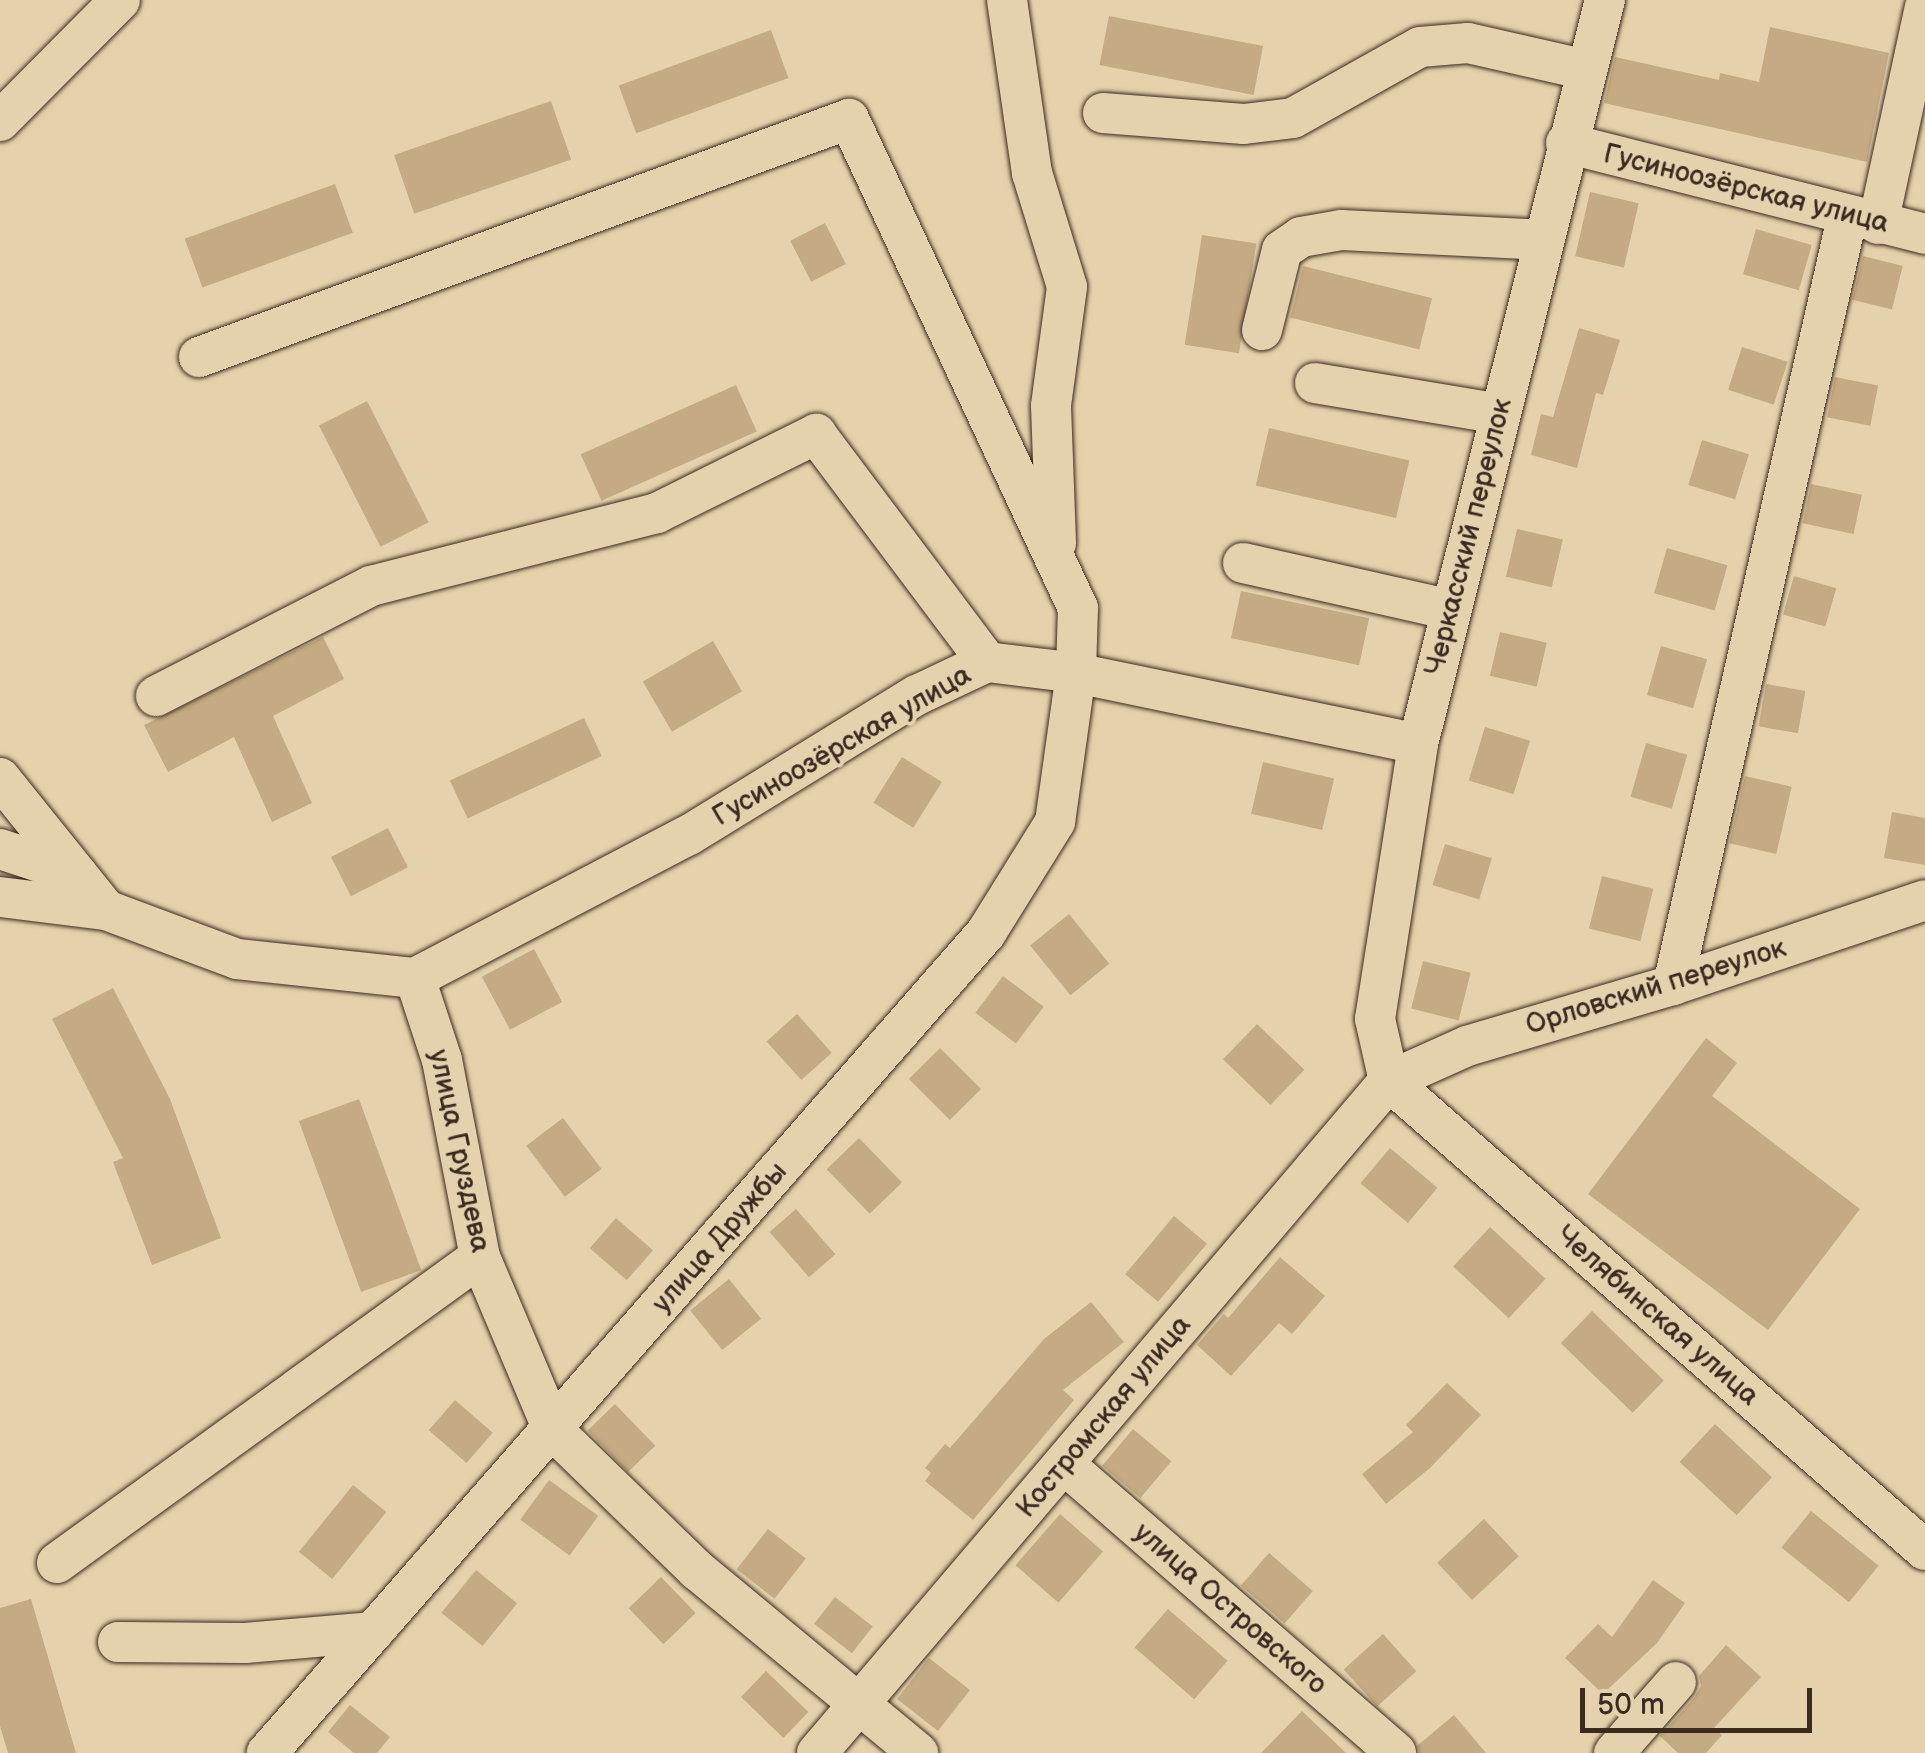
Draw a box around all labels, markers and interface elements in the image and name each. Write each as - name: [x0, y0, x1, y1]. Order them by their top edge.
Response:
- street label: Гусиноозёрская улица: [1600, 137, 1892, 241]
- street label: Черкасский переулок: [1418, 395, 1520, 679]
- street label: Гусиноозёрская улица: [707, 658, 977, 834]
- street label: Орловский переулок: [1522, 931, 1790, 1043]
- street label: улица Груздева: [421, 1047, 497, 1255]
- street label: улица Дружбы: [645, 1156, 795, 1320]
- street label: Челябинская улица: [1549, 1219, 1765, 1413]
- street label: Костромская улица: [1010, 1309, 1198, 1525]
- street label: улица Островского: [1127, 1516, 1333, 1702]
- scale bar: [1585, 1668, 1818, 1730]
- text: 50 m: [1597, 1687, 1665, 1723]

